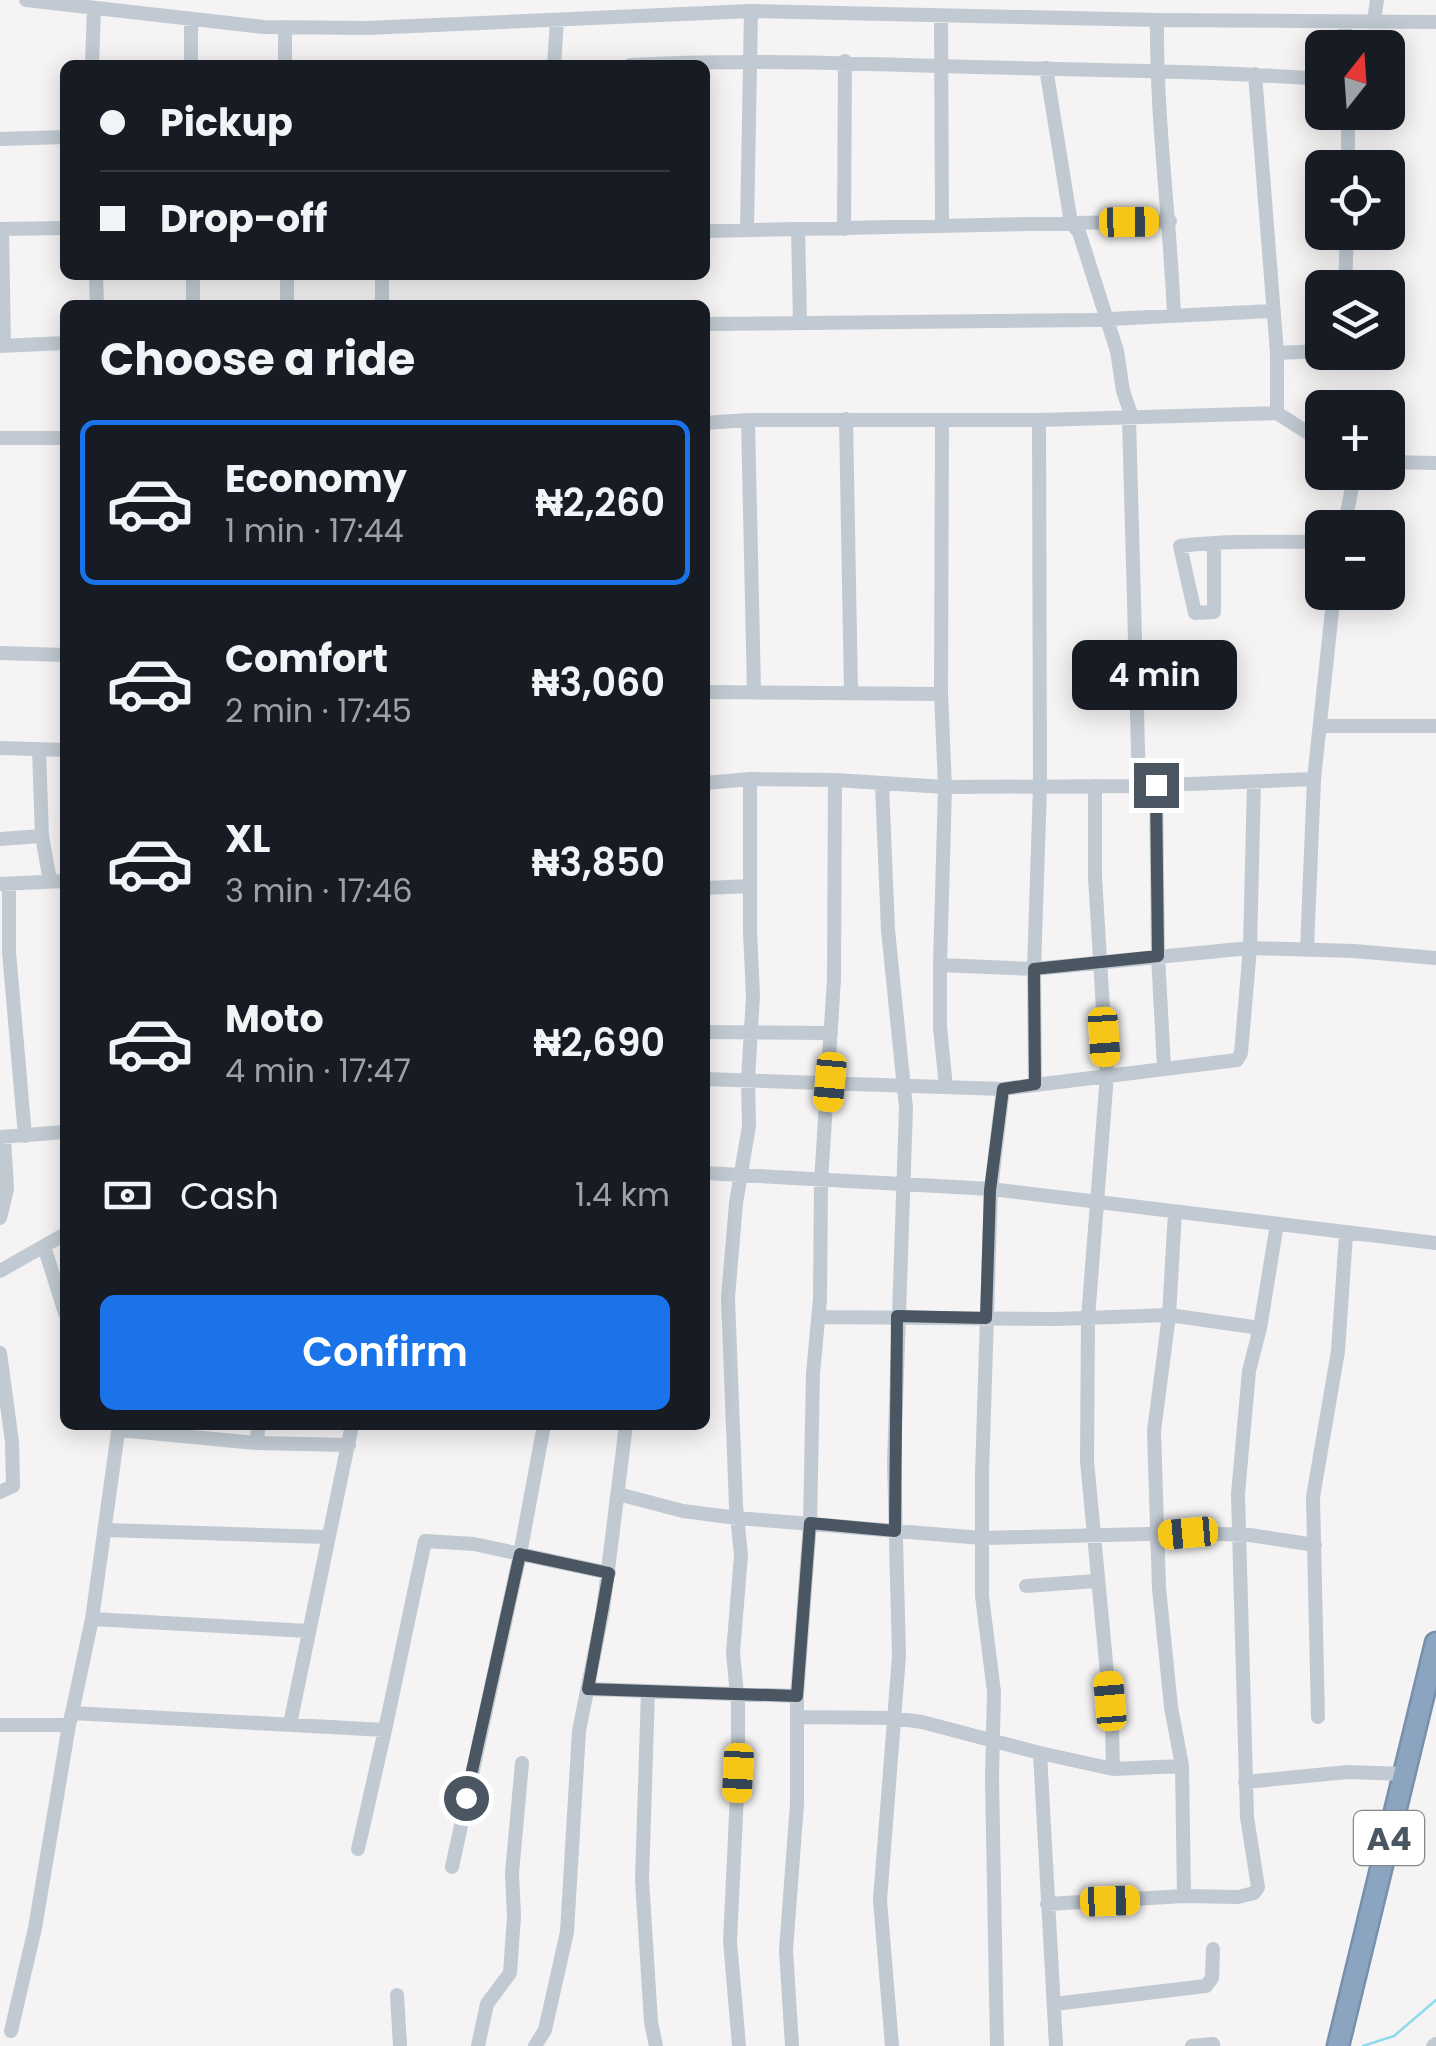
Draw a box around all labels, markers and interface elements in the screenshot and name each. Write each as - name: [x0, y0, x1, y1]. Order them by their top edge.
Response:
- north arrow: [1305, 30, 1405, 130]
- map controls: [1305, 30, 1405, 610]
- text: Pickup: [160, 96, 293, 149]
- button: locate: [1305, 150, 1405, 250]
- text: Drop-off: [160, 192, 328, 245]
- car: [1099, 206, 1159, 238]
- button: layers: [1305, 270, 1405, 370]
- text: Choose a ride: [100, 328, 415, 391]
- button: +: [1305, 390, 1405, 490]
- text: Economy: [225, 452, 407, 505]
- icon: car: [105, 458, 195, 548]
- text: ₦2,260: [535, 476, 665, 529]
- text: 1 min · 17:44: [225, 508, 404, 553]
- button: −: [1305, 510, 1405, 610]
- text: Comfort: [225, 632, 388, 685]
- icon: car: [105, 638, 195, 728]
- callout: 4 min: [1074, 640, 1238, 710]
- text: 4 min: [1108, 652, 1201, 697]
- text: ₦3,060: [532, 656, 665, 709]
- text: 2 min · 17:45: [225, 688, 412, 733]
- route end: [1134, 763, 1179, 808]
- text: XL: [225, 812, 270, 865]
- icon: car: [105, 818, 195, 908]
- text: ₦3,850: [532, 836, 665, 889]
- text: 3 min · 17:46: [225, 868, 413, 913]
- text: Moto: [225, 992, 324, 1045]
- icon: car: [105, 998, 195, 1088]
- car: [1087, 1006, 1121, 1068]
- text: ₦2,690: [533, 1016, 665, 1069]
- text: 4 min · 17:47: [225, 1048, 411, 1093]
- car: [812, 1051, 848, 1113]
- icon: cash: [100, 1168, 155, 1223]
- text: Cash: [180, 1169, 279, 1222]
- text: 1.4 km: [575, 1172, 670, 1217]
- button: Confirm: [100, 1295, 670, 1410]
- car: [1157, 1515, 1219, 1551]
- car: [1092, 1670, 1128, 1732]
- car: [721, 1742, 755, 1804]
- route start: [444, 1776, 489, 1821]
- road number: A4: [1354, 1811, 1424, 1865]
- car: [1079, 1885, 1141, 1917]

